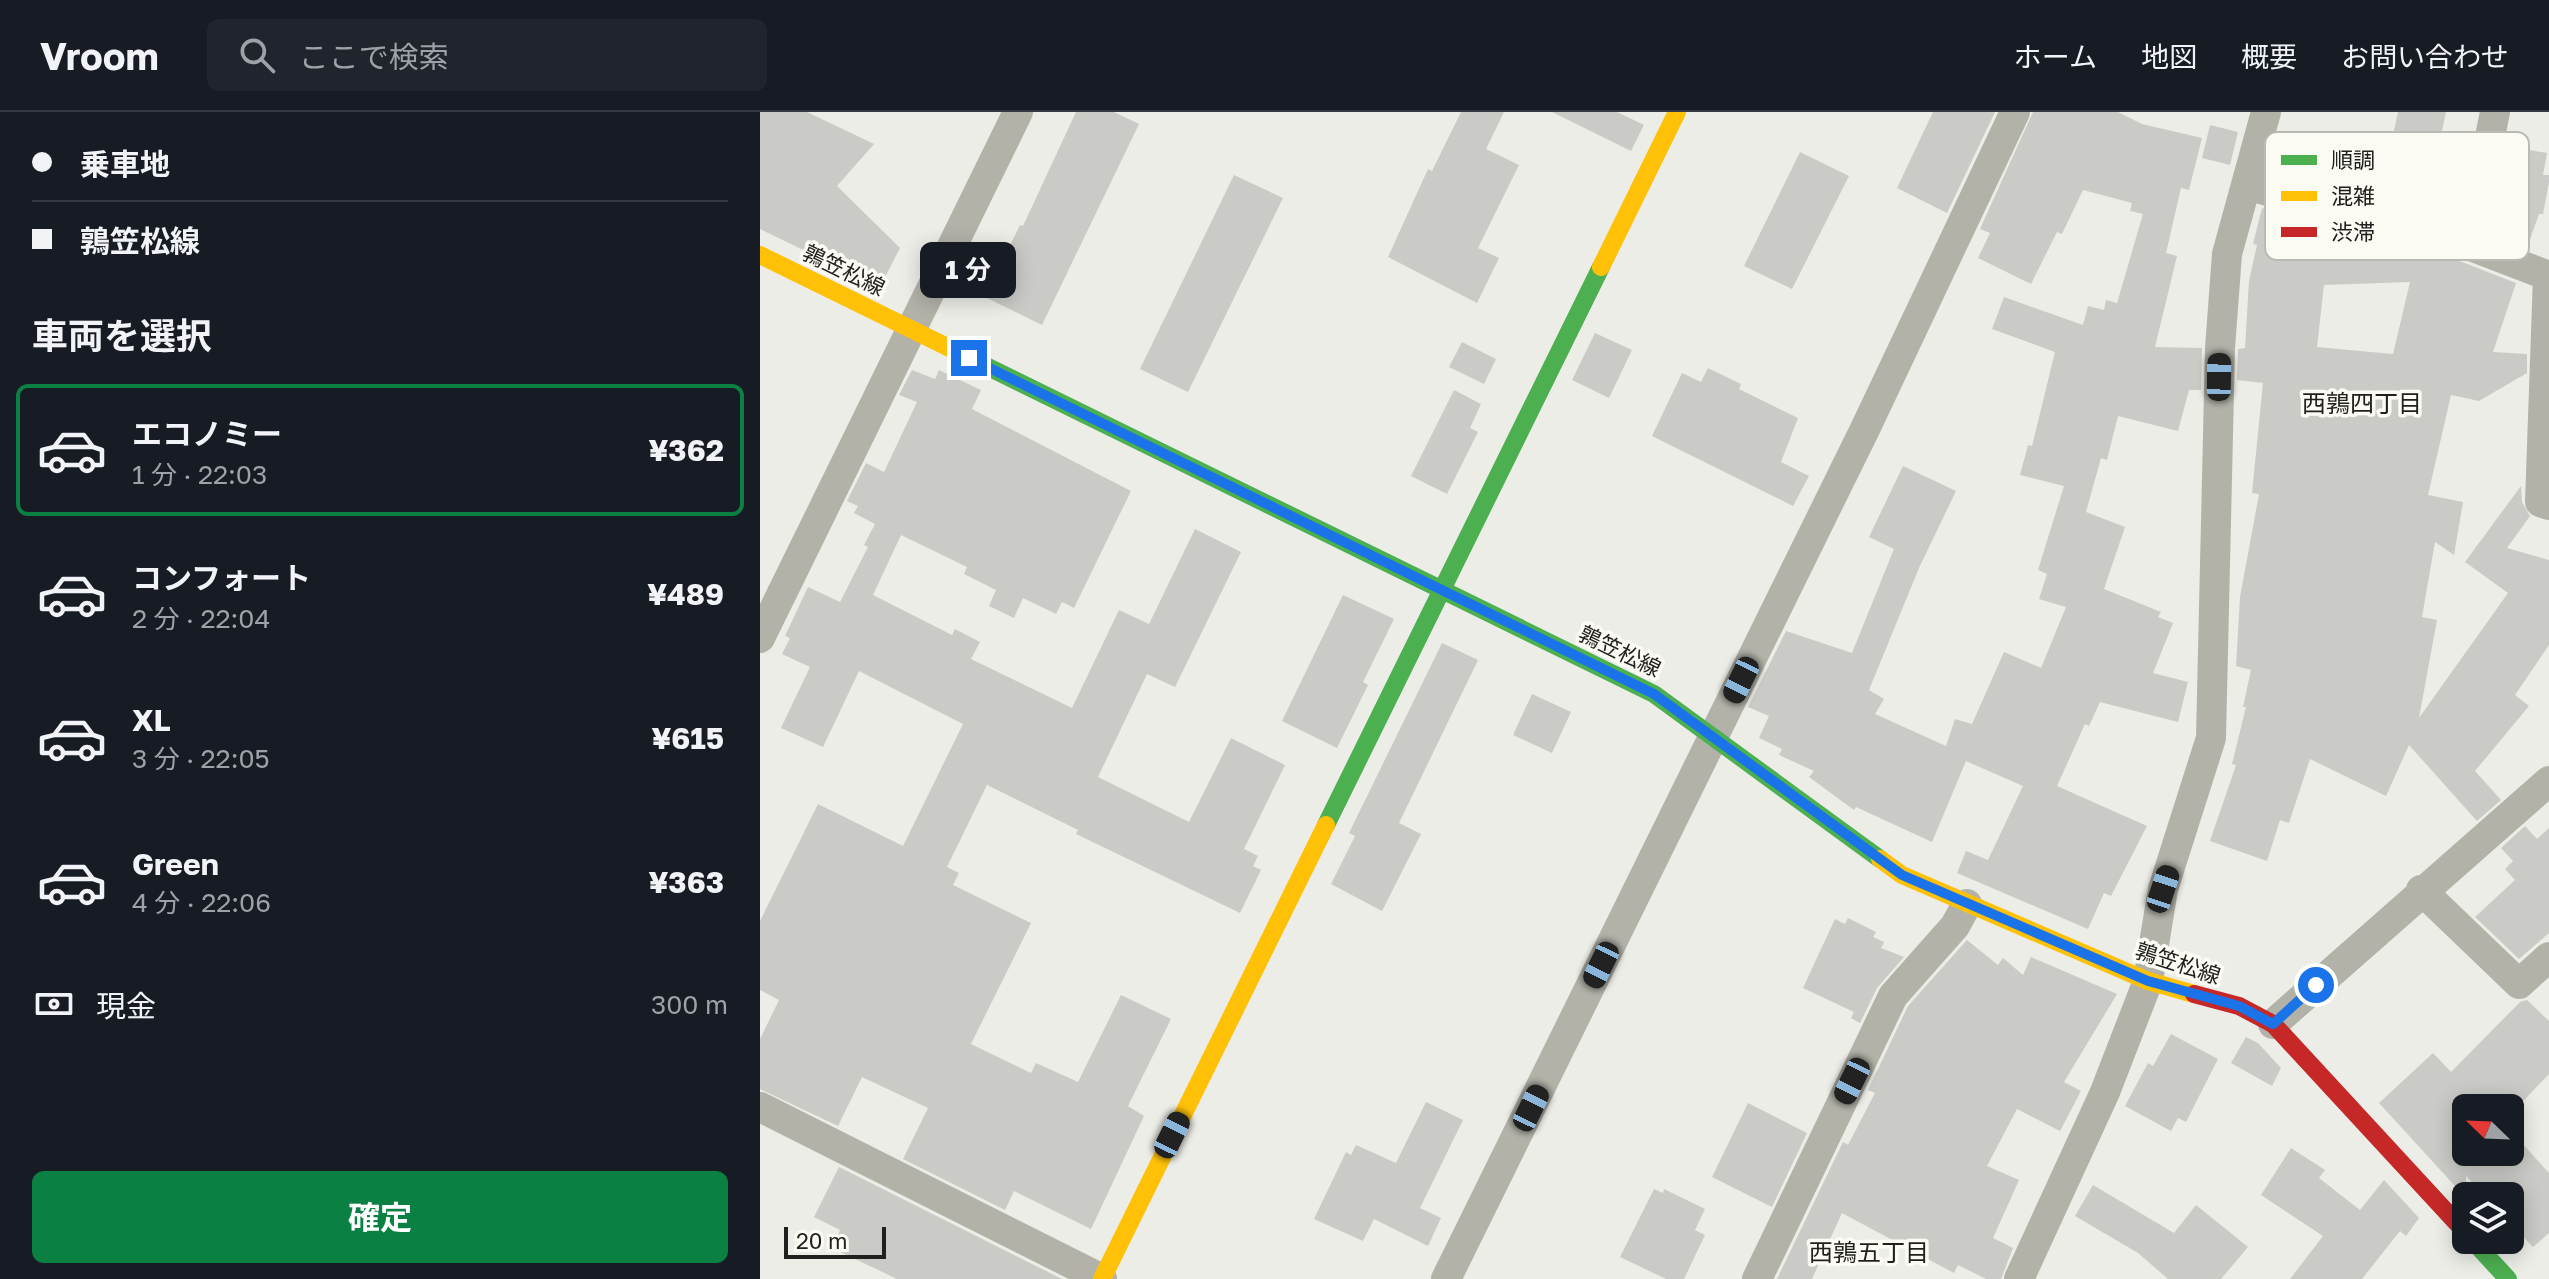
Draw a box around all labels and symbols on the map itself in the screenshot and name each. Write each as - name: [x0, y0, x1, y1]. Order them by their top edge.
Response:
- legend: [2265, 132, 2529, 260]
- text: 順調: [2331, 146, 2375, 173]
- text: 混雑: [2331, 182, 2375, 209]
- text: 渋滞: [2331, 218, 2375, 245]
- street label: 鶉笠松線: [799, 238, 890, 301]
- callout: 1 分: [921, 242, 1017, 298]
- route end: [951, 340, 987, 376]
- car: [2207, 353, 2231, 401]
- district label: 西鶉四丁目: [2302, 388, 2422, 417]
- street label: 鶉笠松線: [1575, 619, 1666, 682]
- car: [1720, 653, 1762, 707]
- car: [2144, 862, 2182, 916]
- street label: 鶉笠松線: [2132, 936, 2224, 989]
- car: [1580, 938, 1622, 992]
- route start: [2298, 967, 2334, 1003]
- car: [1831, 1054, 1873, 1108]
- car: [1510, 1081, 1552, 1135]
- north arrow: [2452, 1094, 2524, 1166]
- car: [1151, 1108, 1193, 1162]
- scale bar: [784, 1223, 886, 1259]
- district label: 西鶉五丁目: [1809, 1237, 1929, 1266]

